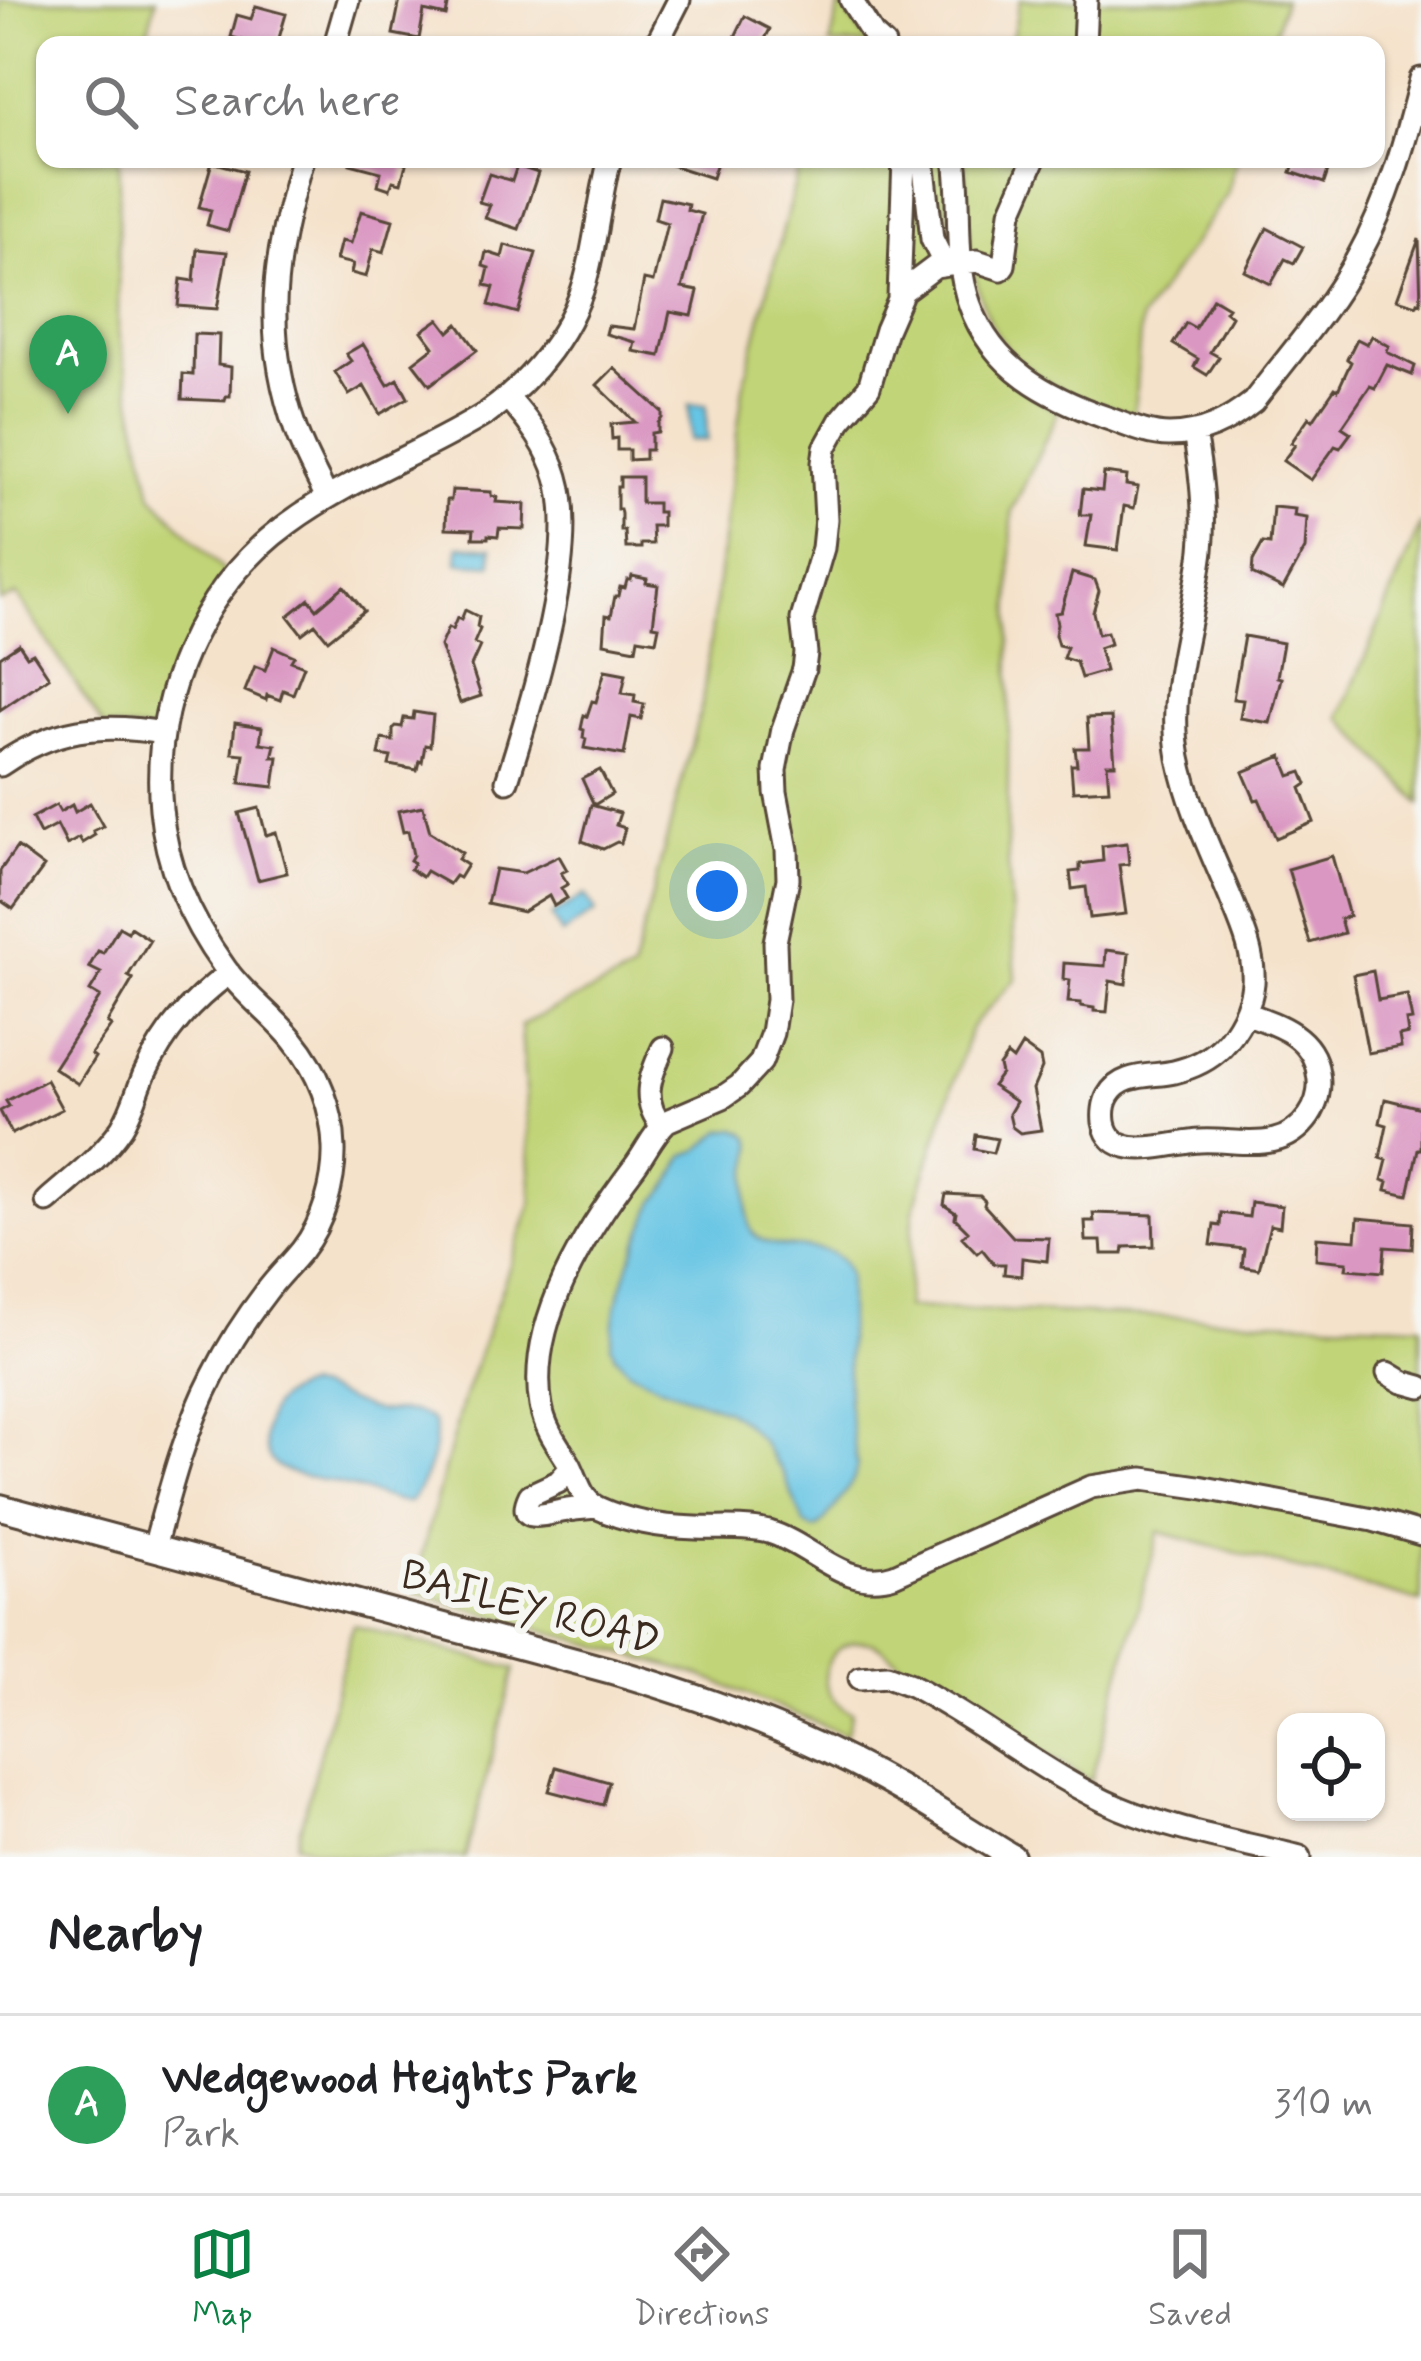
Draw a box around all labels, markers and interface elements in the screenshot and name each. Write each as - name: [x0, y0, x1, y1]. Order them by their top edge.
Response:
- search box: [36, 36, 1385, 168]
- icon: search: [78, 69, 144, 135]
- text: Search here: [174, 73, 401, 132]
- pin: A: [29, 315, 107, 414]
- your location: [687, 861, 747, 921]
- street label: BAILEY ROAD: [395, 1548, 665, 1670]
- map controls: [1277, 1713, 1385, 1821]
- button: locate: [1277, 1713, 1385, 1821]
- text: Nearby: [48, 1902, 203, 1968]
- text: Wedgewood Heights Park: [162, 2050, 638, 2109]
- text: A: [74, 2079, 100, 2130]
- text: 310 m: [1274, 2079, 1373, 2130]
- text: Park: [162, 2109, 240, 2160]
- tab: Map: [189, 2221, 255, 2337]
- tab: Directions: [634, 2221, 770, 2337]
- tab: Saved: [1148, 2221, 1232, 2337]

